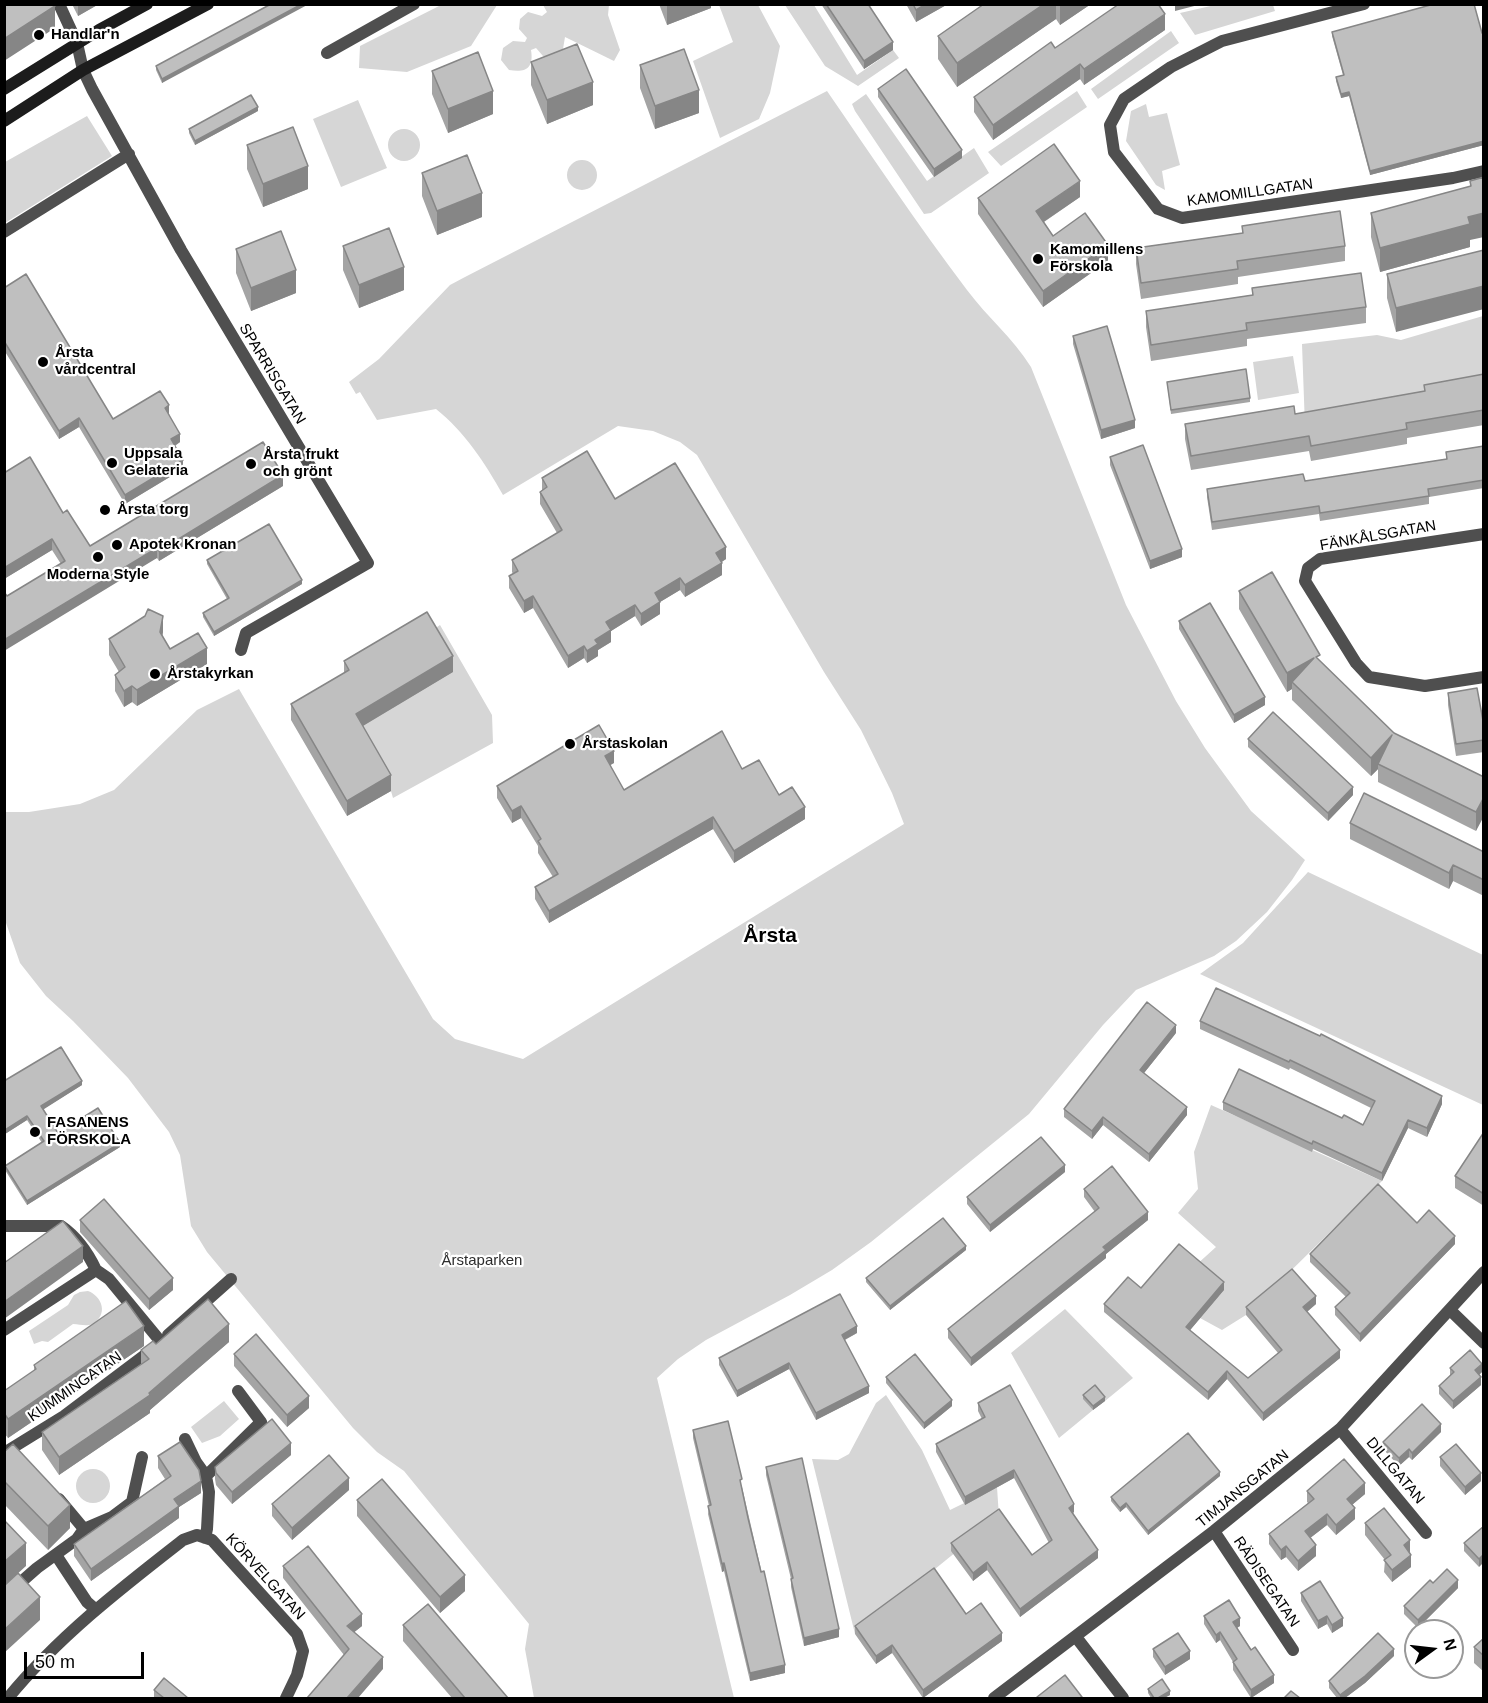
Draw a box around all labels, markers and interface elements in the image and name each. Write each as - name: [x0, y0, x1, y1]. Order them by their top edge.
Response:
- place label: Handlar'n: [51, 26, 120, 44]
- marker: Handlar'n: [32, 28, 46, 42]
- street label: KAMOMILLGATAN: [1186, 175, 1314, 211]
- place label: Kamomillens Förskola: [1050, 241, 1143, 276]
- marker: Kamomillens Förskola: [1031, 252, 1045, 266]
- street label: SPARRISGATAN: [235, 320, 309, 428]
- place label: Årsta vårdcentral: [55, 344, 136, 379]
- marker: Årsta vårdcentral: [36, 355, 50, 369]
- place label: Uppsala Gelateria: [124, 445, 188, 480]
- place label: Årsta frukt och grönt: [263, 446, 339, 481]
- marker: Uppsala Gelateria: [105, 456, 119, 470]
- marker: Årsta frukt och grönt: [244, 457, 258, 471]
- place label: Årsta torg: [117, 501, 189, 519]
- marker: Årsta torg: [98, 503, 112, 517]
- street label: FÄNKÅLSGATAN: [1318, 517, 1438, 555]
- place label: Apotek Kronan: [129, 536, 237, 554]
- marker: Apotek Kronan: [110, 538, 124, 552]
- marker: Moderna Style: [91, 550, 105, 564]
- place label: Moderna Style: [47, 566, 149, 584]
- place label: Årstakyrkan: [167, 665, 254, 683]
- marker: Årstakyrkan: [148, 667, 162, 681]
- place label: Årstaskolan: [582, 735, 668, 753]
- marker: Årstaskolan: [563, 737, 577, 751]
- district label: Årsta: [743, 923, 797, 949]
- place label: FASANENS FÖRSKOLA: [47, 1114, 131, 1149]
- marker: FASANENS FÖRSKOLA: [28, 1125, 42, 1139]
- park label: Årstaparken: [442, 1252, 522, 1270]
- street label: KUMMINGATAN: [25, 1348, 125, 1426]
- street label: DILLGATAN: [1362, 1434, 1428, 1508]
- street label: TIMJANSGATAN: [1193, 1446, 1293, 1532]
- street label: KÖRVELGATAN: [221, 1530, 309, 1624]
- street label: RÄDISEGATAN: [1229, 1533, 1303, 1631]
- north arrow: [1404, 1619, 1464, 1679]
- text: N: [1440, 1637, 1460, 1653]
- scale bar: [27, 1640, 147, 1678]
- text: 50 m: [35, 1652, 75, 1672]

